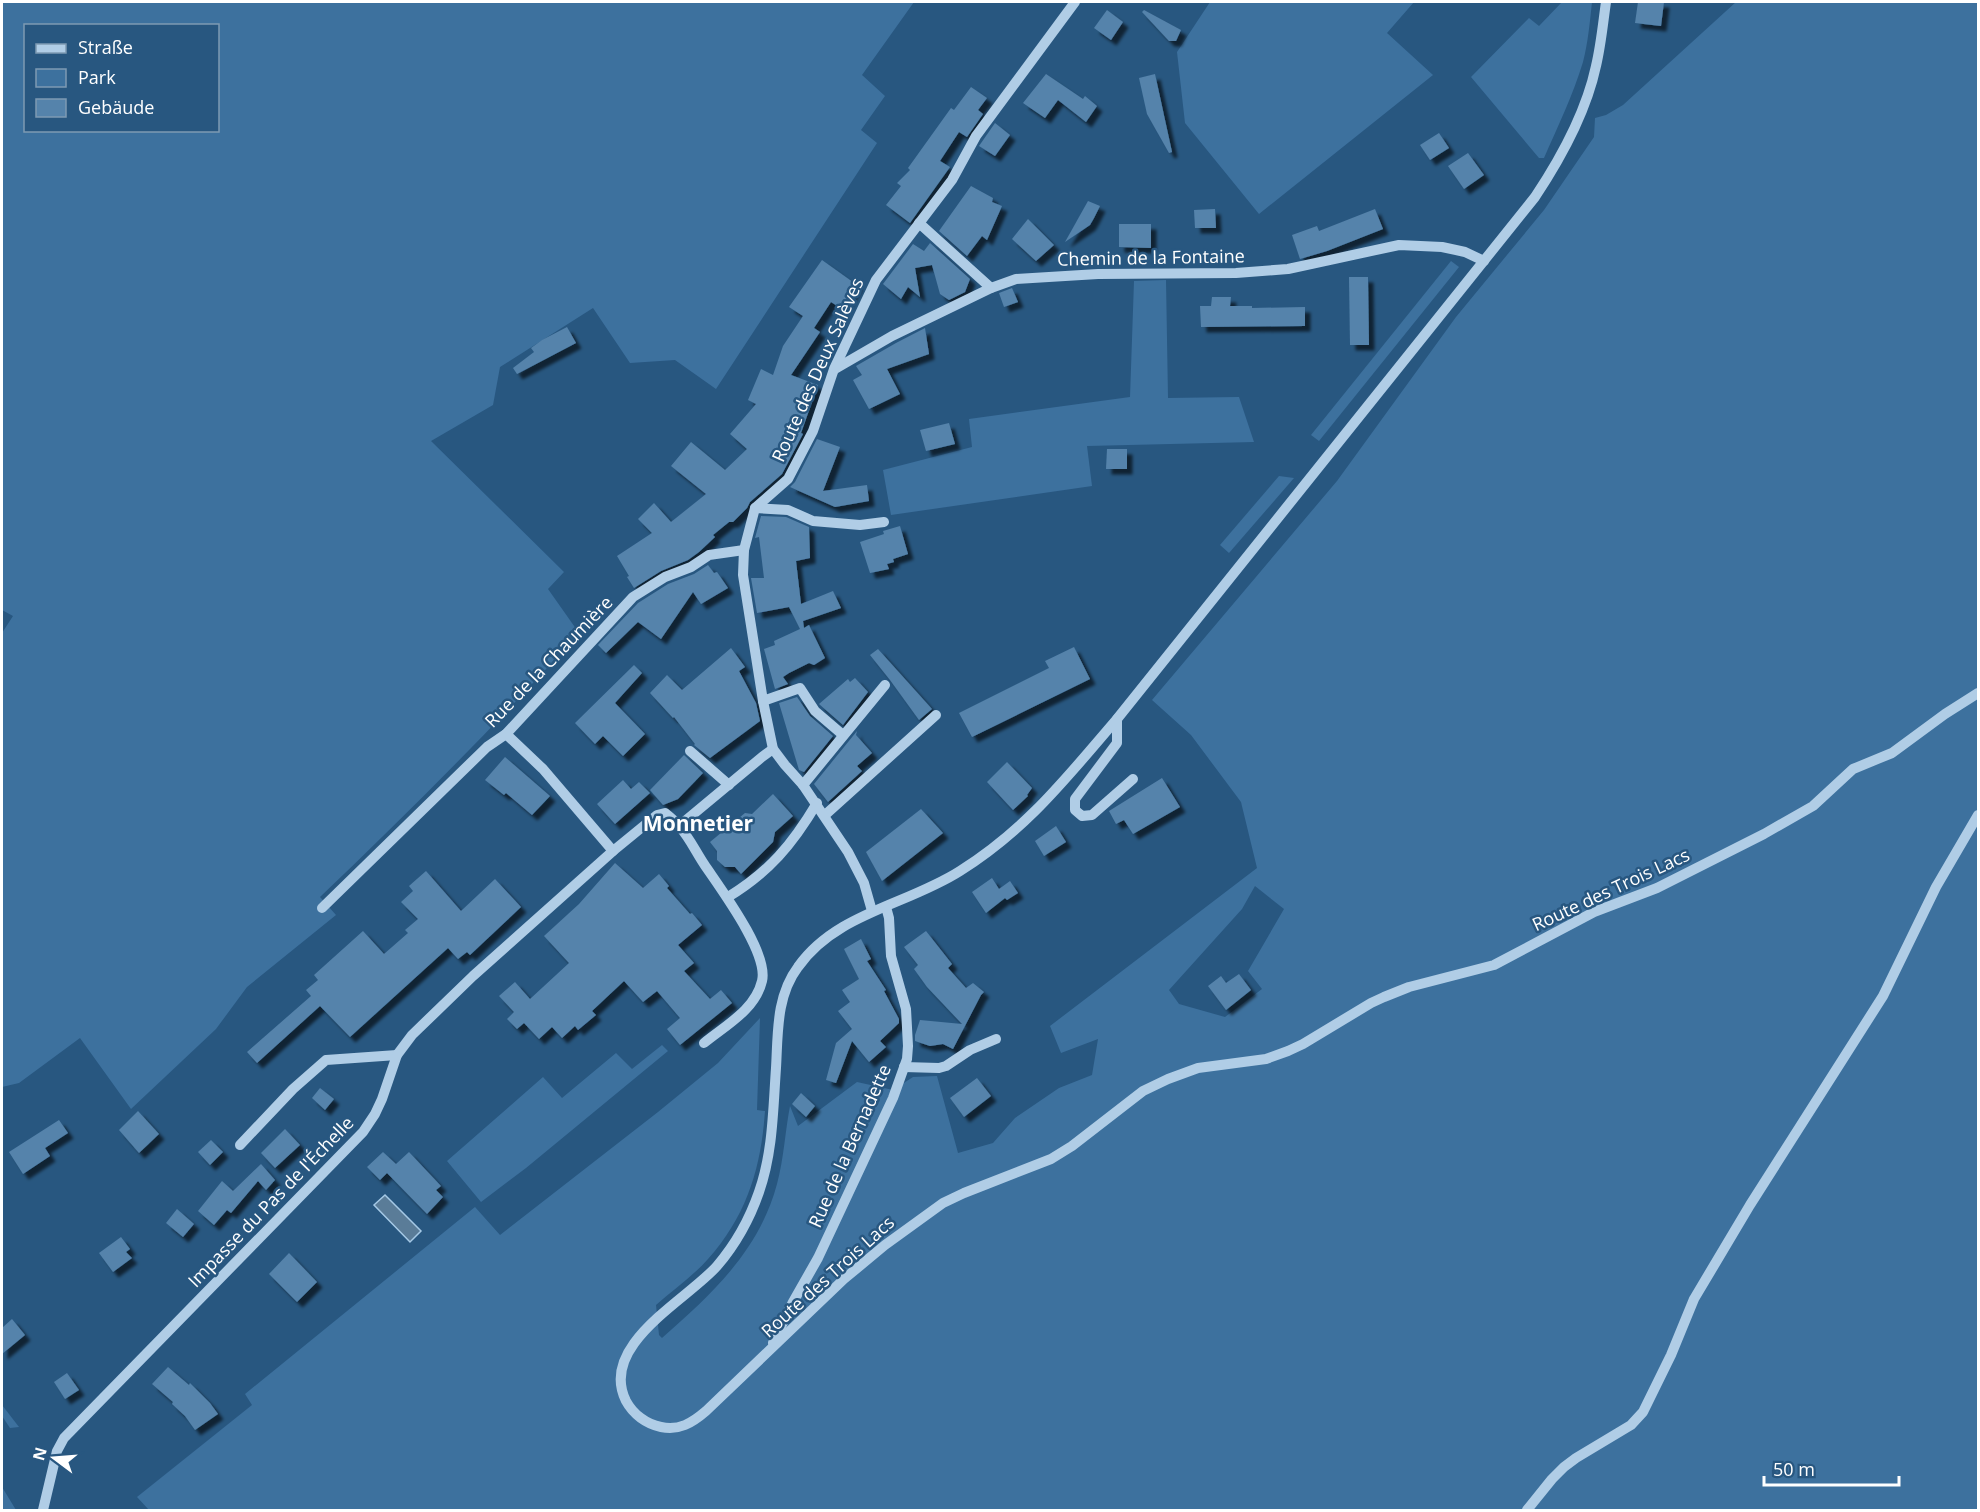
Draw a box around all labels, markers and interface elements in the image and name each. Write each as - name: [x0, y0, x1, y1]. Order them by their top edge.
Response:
- legend: [24, 24, 219, 132]
- text: Straße: [78, 35, 133, 59]
- text: Park: [78, 65, 116, 89]
- text: Gebäude: [78, 95, 154, 119]
- street label: Chemin de la Fontaine: [1057, 243, 1245, 271]
- street label: Route des Deux Salèves: [766, 274, 869, 465]
- street label: Rue de la Chaumière: [479, 590, 617, 732]
- district label: Monnetier: [643, 809, 754, 837]
- street label: Route des Trois Lacs: [1528, 842, 1693, 936]
- street label: Rue de la Bernadette: [802, 1060, 896, 1231]
- street label: Impasse du Pas de l'Échelle: [182, 1111, 358, 1292]
- street label: Route des Trois Lacs: [756, 1210, 899, 1342]
- north arrow: [24, 1428, 84, 1488]
- text: N: [27, 1445, 52, 1463]
- scale bar: [1764, 1449, 1899, 1487]
- text: 50 m: [1773, 1457, 1815, 1481]

